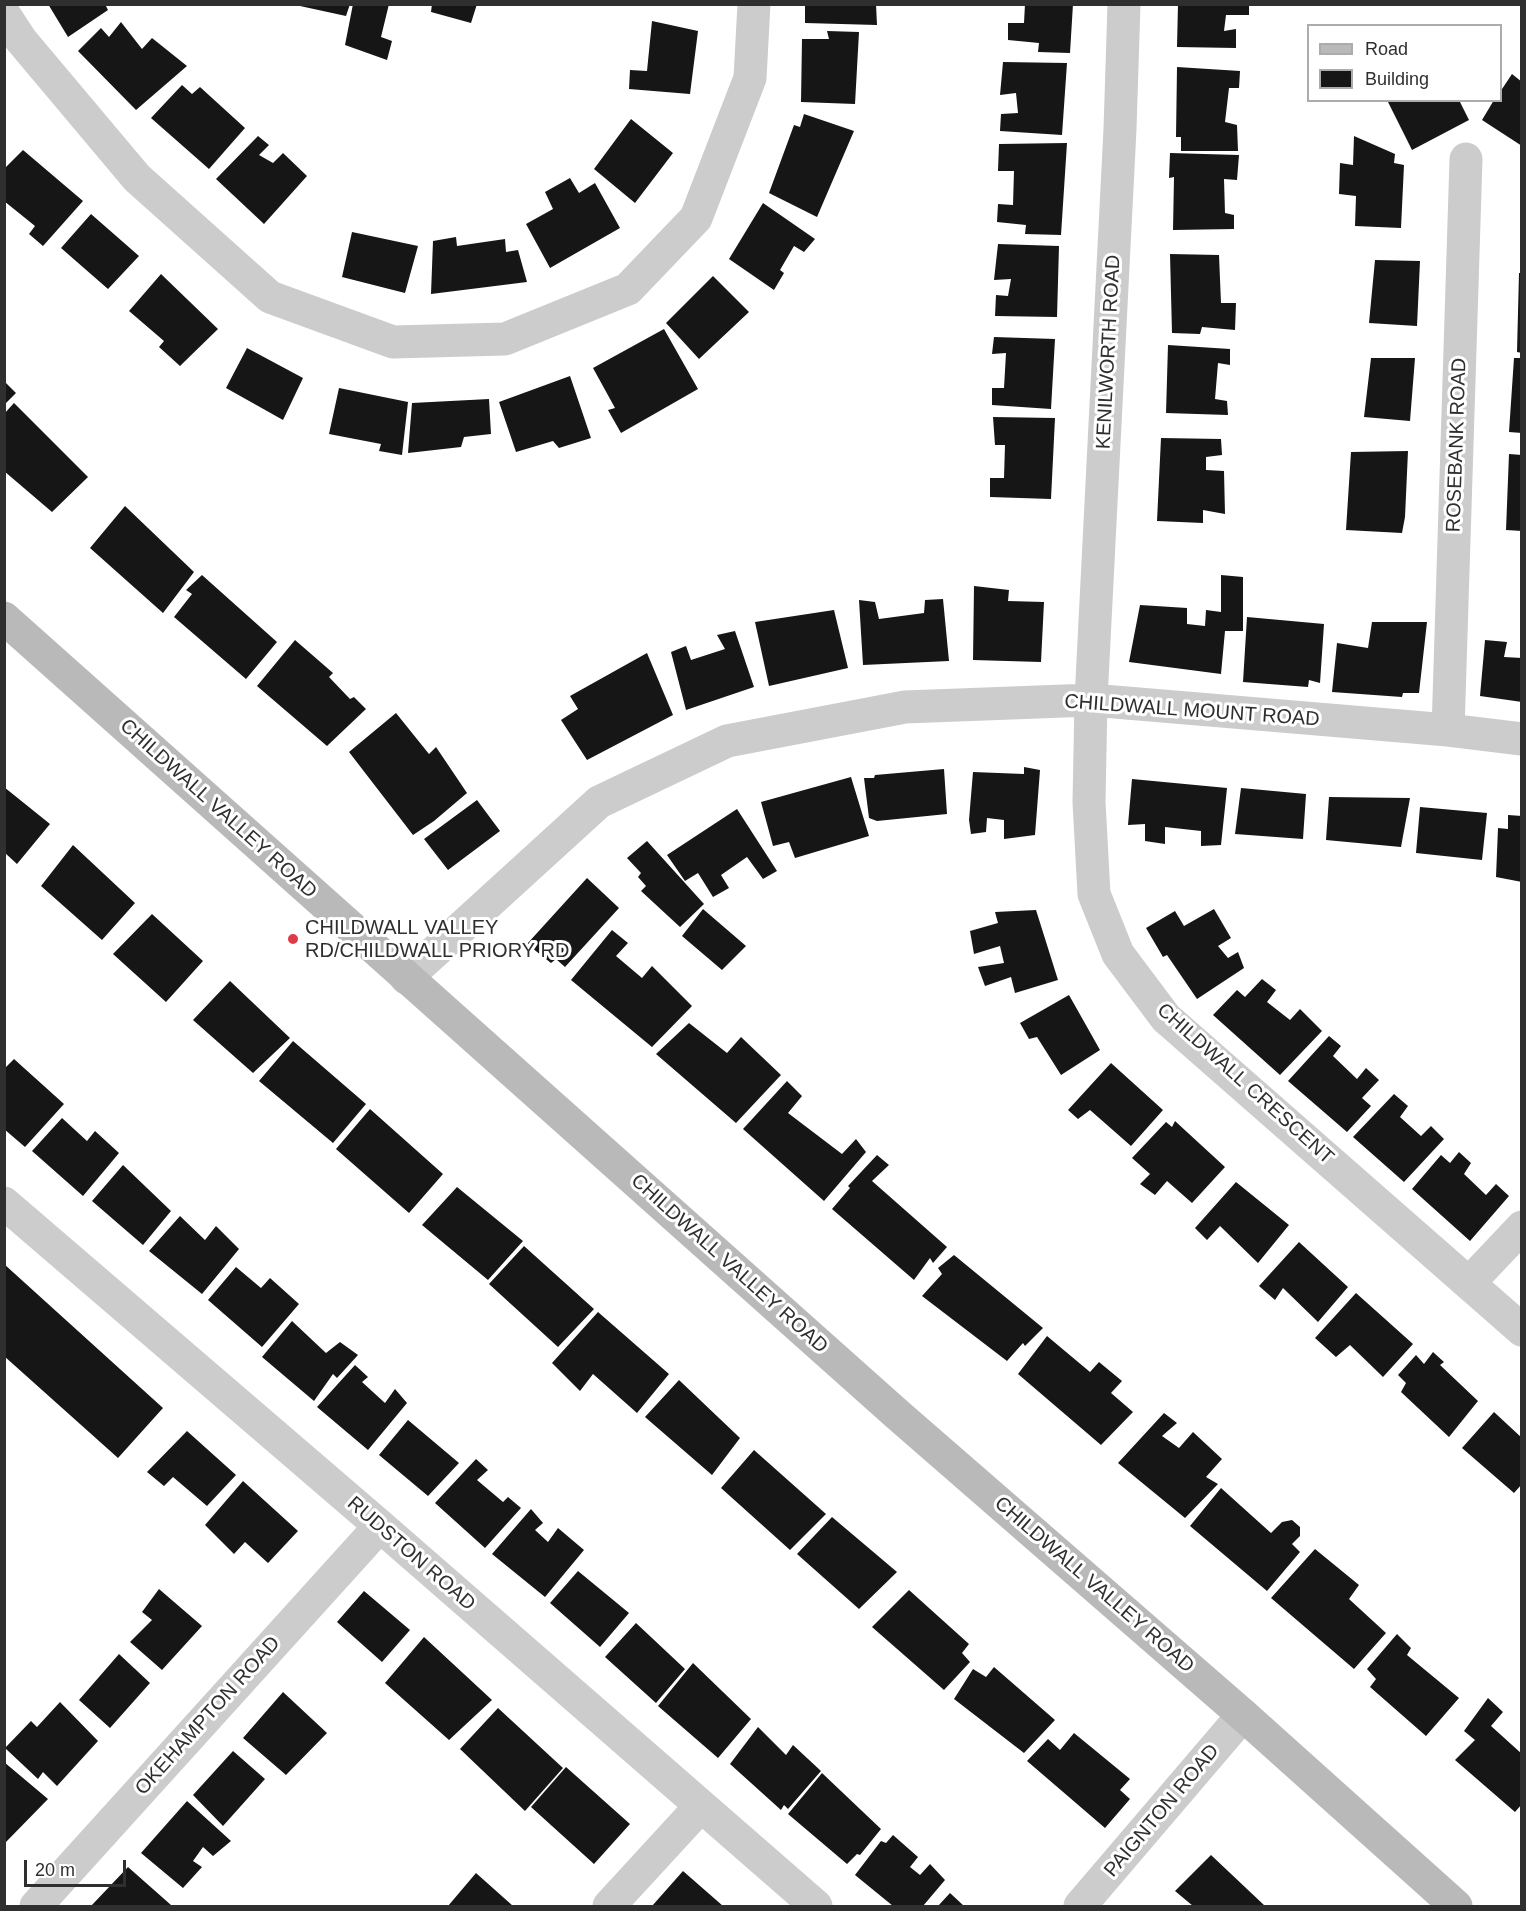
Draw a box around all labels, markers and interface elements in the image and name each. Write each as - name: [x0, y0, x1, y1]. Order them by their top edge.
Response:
- legend: [1307, 24, 1502, 102]
- text: Road: [1365, 39, 1408, 59]
- text: Building: [1365, 69, 1429, 89]
- street label: KENILWORTH ROAD: [1092, 254, 1126, 450]
- street label: ROSEBANK ROAD: [1442, 357, 1472, 533]
- street label: CHILDWALL MOUNT ROAD: [1064, 690, 1320, 732]
- street label: CHILDWALL VALLEY ROAD: [115, 714, 321, 904]
- place label: CHILDWALL VALLEY RD/CHILDWALL PRIORY RD: [305, 916, 569, 963]
- marker: CHILDWALL VALLEY RD/CHILDWALL PRIORY RD: [286, 932, 300, 946]
- street label: CHILDWALL CRESCENT: [1152, 998, 1338, 1170]
- street label: CHILDWALL VALLEY ROAD: [626, 1169, 832, 1359]
- street label: RUDSTON ROAD: [342, 1492, 480, 1616]
- street label: CHILDWALL VALLEY ROAD: [989, 1492, 1199, 1678]
- street label: OKEHAMPTON ROAD: [130, 1632, 286, 1800]
- street label: PAIGNTON ROAD: [1099, 1740, 1225, 1882]
- scale bar: [27, 1848, 129, 1886]
- text: 20 m: [35, 1860, 75, 1880]

